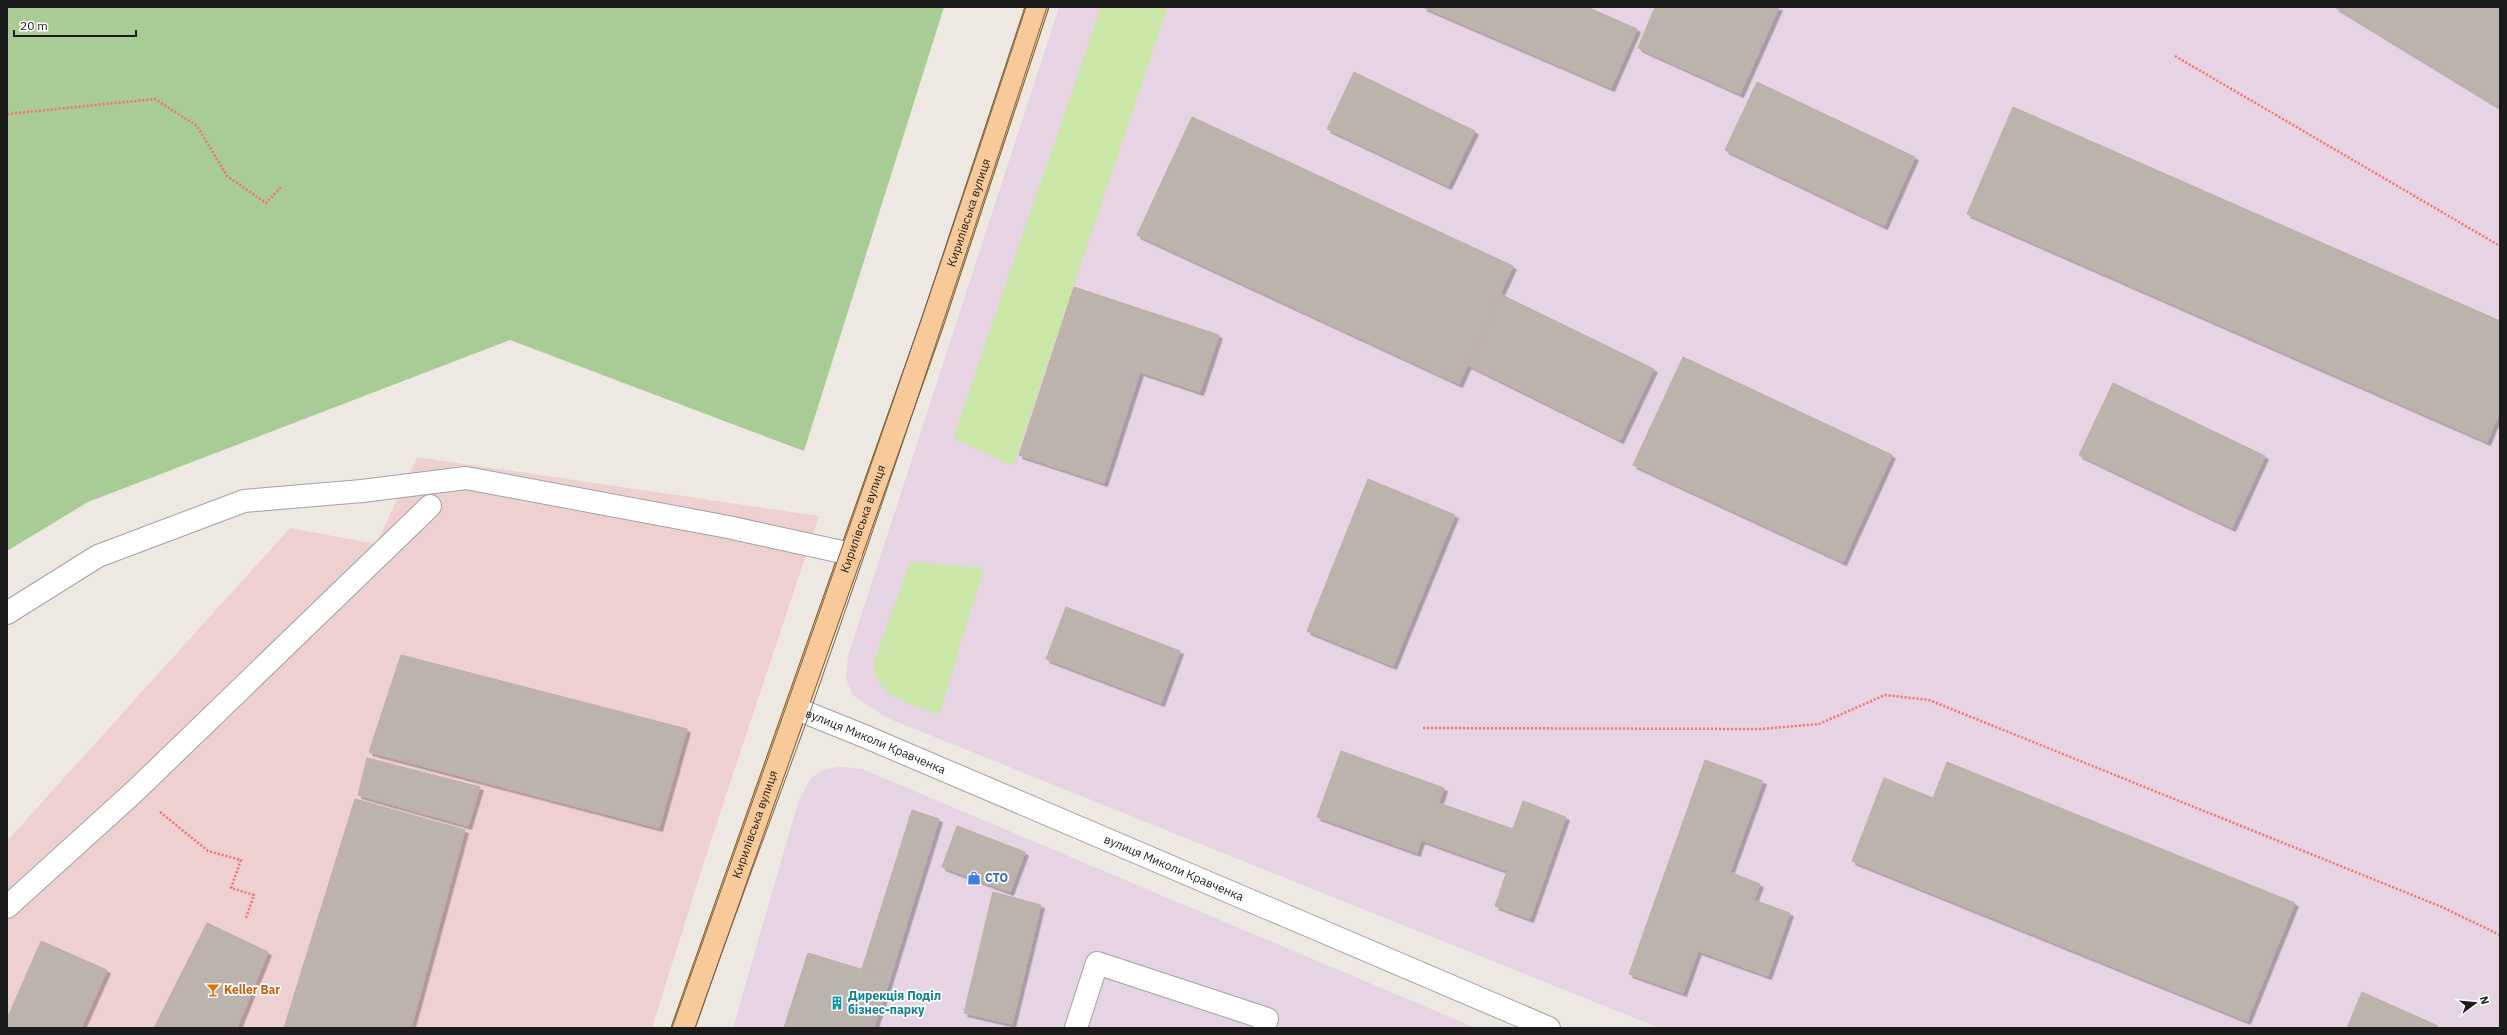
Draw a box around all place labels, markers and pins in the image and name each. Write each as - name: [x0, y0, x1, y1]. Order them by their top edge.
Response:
- shop icon: СТО: [966, 870, 982, 886]
- place label: СТО: [985, 870, 1008, 885]
- bar icon: Keller Bar: [205, 982, 221, 998]
- place label: Keller Bar: [224, 982, 280, 997]
- place label: Дирекція Поділ бізнес-парку: [848, 988, 941, 1017]
- building icon: Дирекція Поділ бізнес-парку: [829, 995, 845, 1011]

